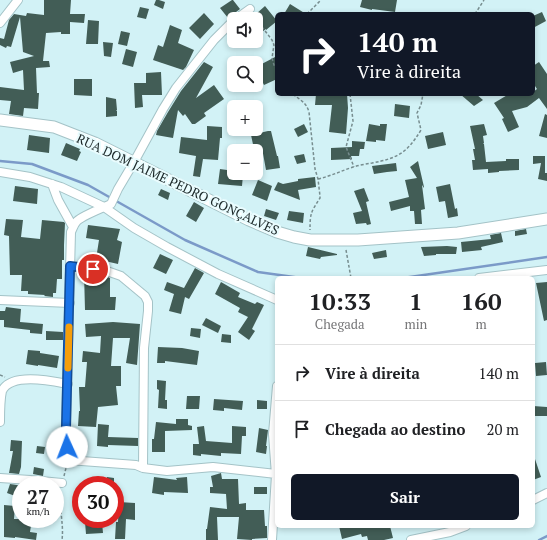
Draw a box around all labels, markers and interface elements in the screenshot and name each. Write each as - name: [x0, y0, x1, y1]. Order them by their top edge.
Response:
- map controls: [227, 12, 263, 180]
- button: sound: [227, 12, 263, 48]
- text: 140 m: [357, 23, 438, 60]
- icon: right: [291, 28, 343, 80]
- button: search: [227, 56, 263, 92]
- text: Vire à direita: [357, 59, 461, 83]
- button: +: [227, 100, 263, 136]
- street label: RUA DOM JAIME PEDRO GONÇALVES: [74, 129, 282, 239]
- button: −: [227, 144, 263, 180]
- pin: [76, 252, 110, 286]
- icon: arrive: [82, 258, 104, 280]
- text: 10:33: [308, 285, 371, 317]
- text: 1: [409, 285, 423, 317]
- text: 160: [461, 285, 501, 317]
- text: Chegada: [315, 315, 365, 333]
- text: min: [404, 315, 427, 333]
- text: m: [476, 315, 487, 333]
- icon: right: [291, 362, 313, 384]
- text: Vire à direita: [325, 363, 420, 383]
- text: 140 m: [478, 363, 519, 383]
- icon: arrive: [291, 418, 313, 440]
- text: Chegada ao destino: [325, 419, 465, 439]
- text: 20 m: [486, 419, 519, 439]
- position arrow: [46, 426, 88, 468]
- button: Sair: [291, 474, 519, 520]
- speed limit sign: 30: [72, 476, 124, 528]
- text: 27: [27, 483, 49, 510]
- text: km/h: [26, 505, 50, 518]

